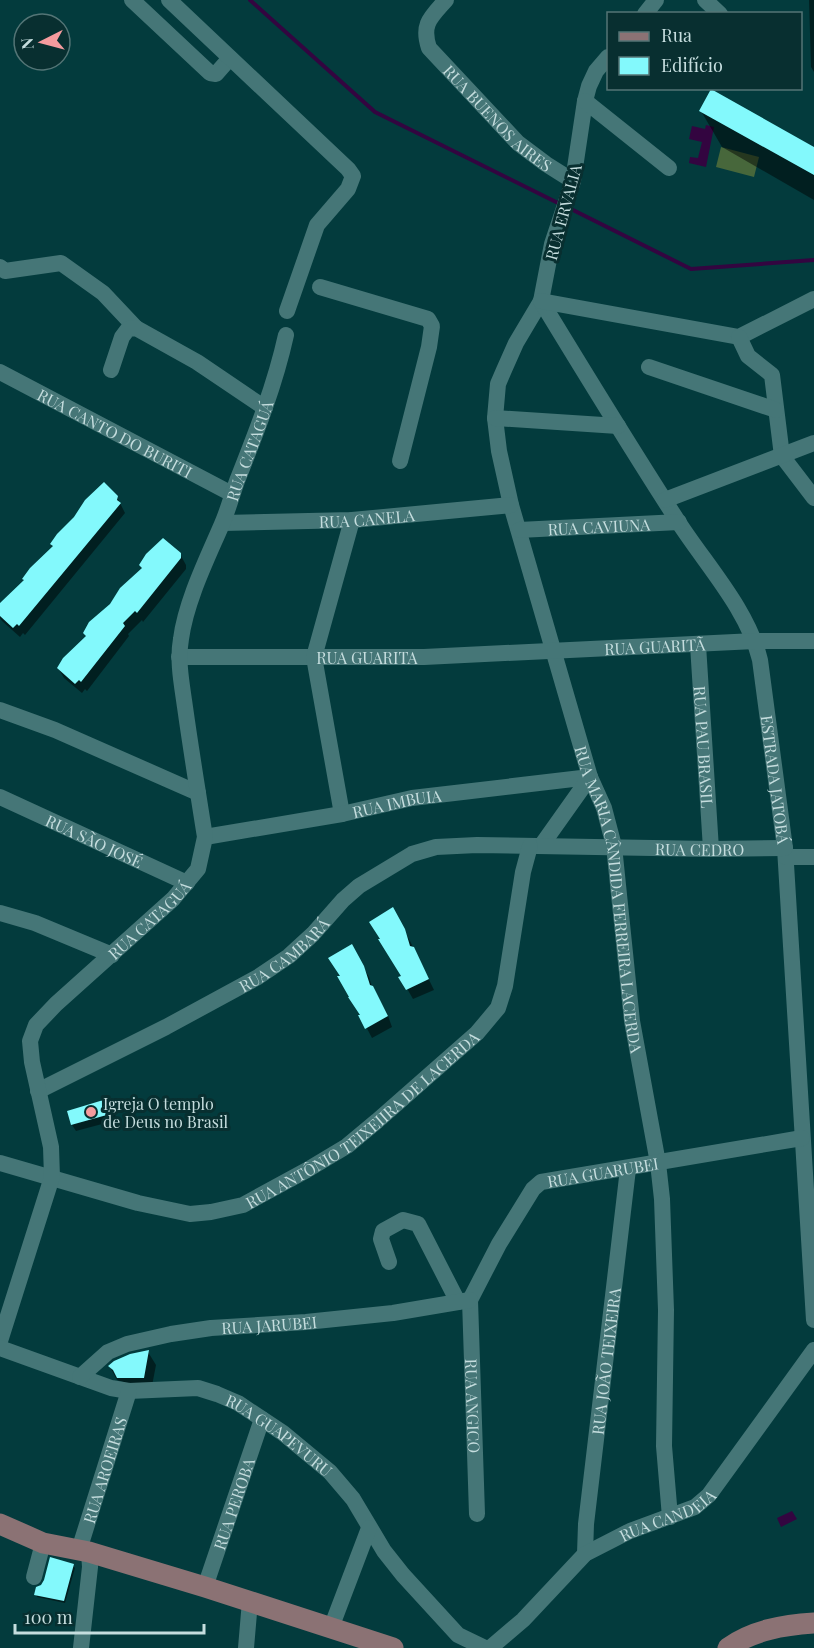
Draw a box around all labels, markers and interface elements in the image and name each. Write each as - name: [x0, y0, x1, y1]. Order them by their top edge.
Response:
- north arrow: [12, 12, 72, 72]
- legend: [607, 12, 802, 90]
- text: Rua: [661, 23, 692, 47]
- text: N: [15, 36, 38, 50]
- text: Edifício: [661, 53, 723, 77]
- street label: RUA BUENOS AIRES: [439, 60, 556, 176]
- street label: RUA ERVALIA: [540, 161, 586, 262]
- street label: RUA CANTO DO BURITI: [34, 383, 196, 482]
- street label: RUA CATAGUÁ: [221, 397, 277, 503]
- street label: RUA CANELA: [319, 504, 417, 531]
- street label: RUA CAVIUNA: [547, 513, 652, 539]
- street label: RUA GUARITÃ: [604, 633, 707, 659]
- street label: RUA GUARITA: [316, 647, 419, 668]
- street label: RUA PAU BRASIL: [690, 685, 719, 809]
- street label: ESTRADA JATOBÁ: [757, 714, 795, 846]
- street label: RUA MARIA CÂNDIDA FERREIRA LACERDA: [571, 743, 648, 1055]
- street label: RUA IMBUIA: [350, 784, 443, 822]
- street label: RUA SÃO JOSÉ: [43, 809, 146, 872]
- street label: RUA CEDRO: [655, 838, 744, 860]
- street label: RUA CATAGUÁ: [103, 875, 195, 963]
- street label: RUA CAMBARÁ: [235, 912, 334, 996]
- street label: RUA ANTÔNIO TEIXEIIRA DE LACERDA: [242, 1025, 484, 1212]
- place label: Igreja O templo de Deus no Brasil: [103, 1093, 229, 1132]
- marker: Igreja O templo de Deus no Brasil: [84, 1105, 98, 1119]
- street label: RUA GUARUBEI: [546, 1152, 660, 1191]
- street label: RUA JOÃO TEIXEIRA: [586, 1286, 624, 1436]
- street label: RUA JARUBEI: [221, 1310, 318, 1338]
- street label: RUA ANGICO: [461, 1358, 486, 1454]
- street label: RUA GUAPEVURU: [223, 1389, 337, 1481]
- street label: RUA AROEIRAS: [78, 1414, 131, 1526]
- street label: RUA PEROBA: [208, 1454, 259, 1552]
- street label: RUA CANDEIA: [615, 1483, 720, 1545]
- scale bar: [15, 1597, 204, 1635]
- text: 100 m: [24, 1605, 73, 1629]

